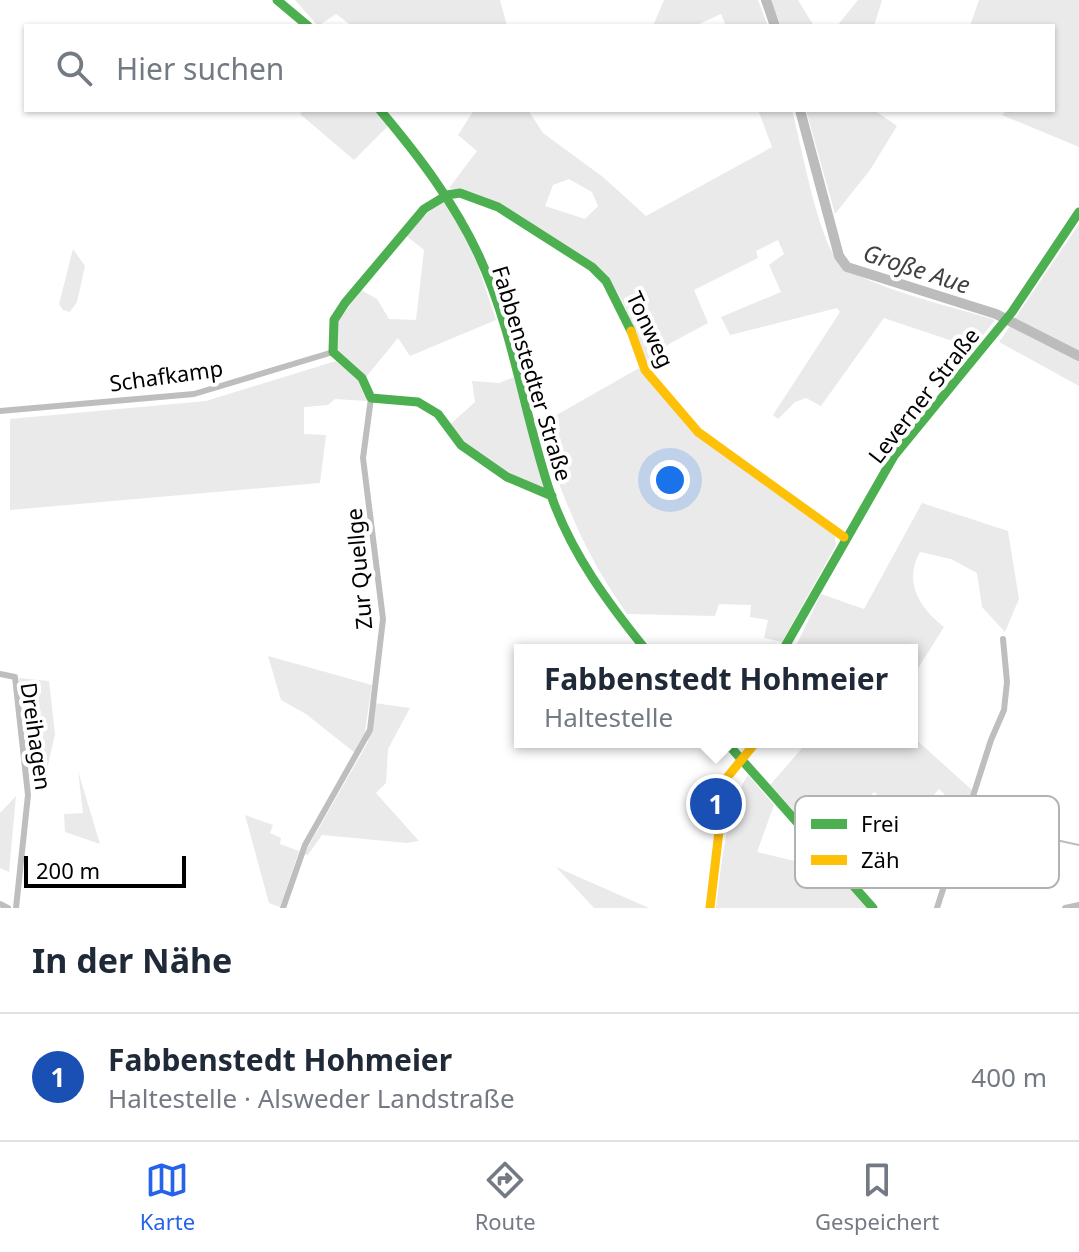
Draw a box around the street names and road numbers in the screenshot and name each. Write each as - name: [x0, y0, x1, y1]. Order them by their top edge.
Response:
- street label: Fabbenstedter Straße: [486, 262, 580, 484]
- street label: Tonweg: [620, 286, 682, 372]
- street label: Leverner Straße: [861, 321, 985, 469]
- street label: Schafkamp: [107, 352, 225, 398]
- street label: Zur Quellge: [338, 507, 378, 631]
- street label: Dreihagen: [15, 680, 59, 792]

